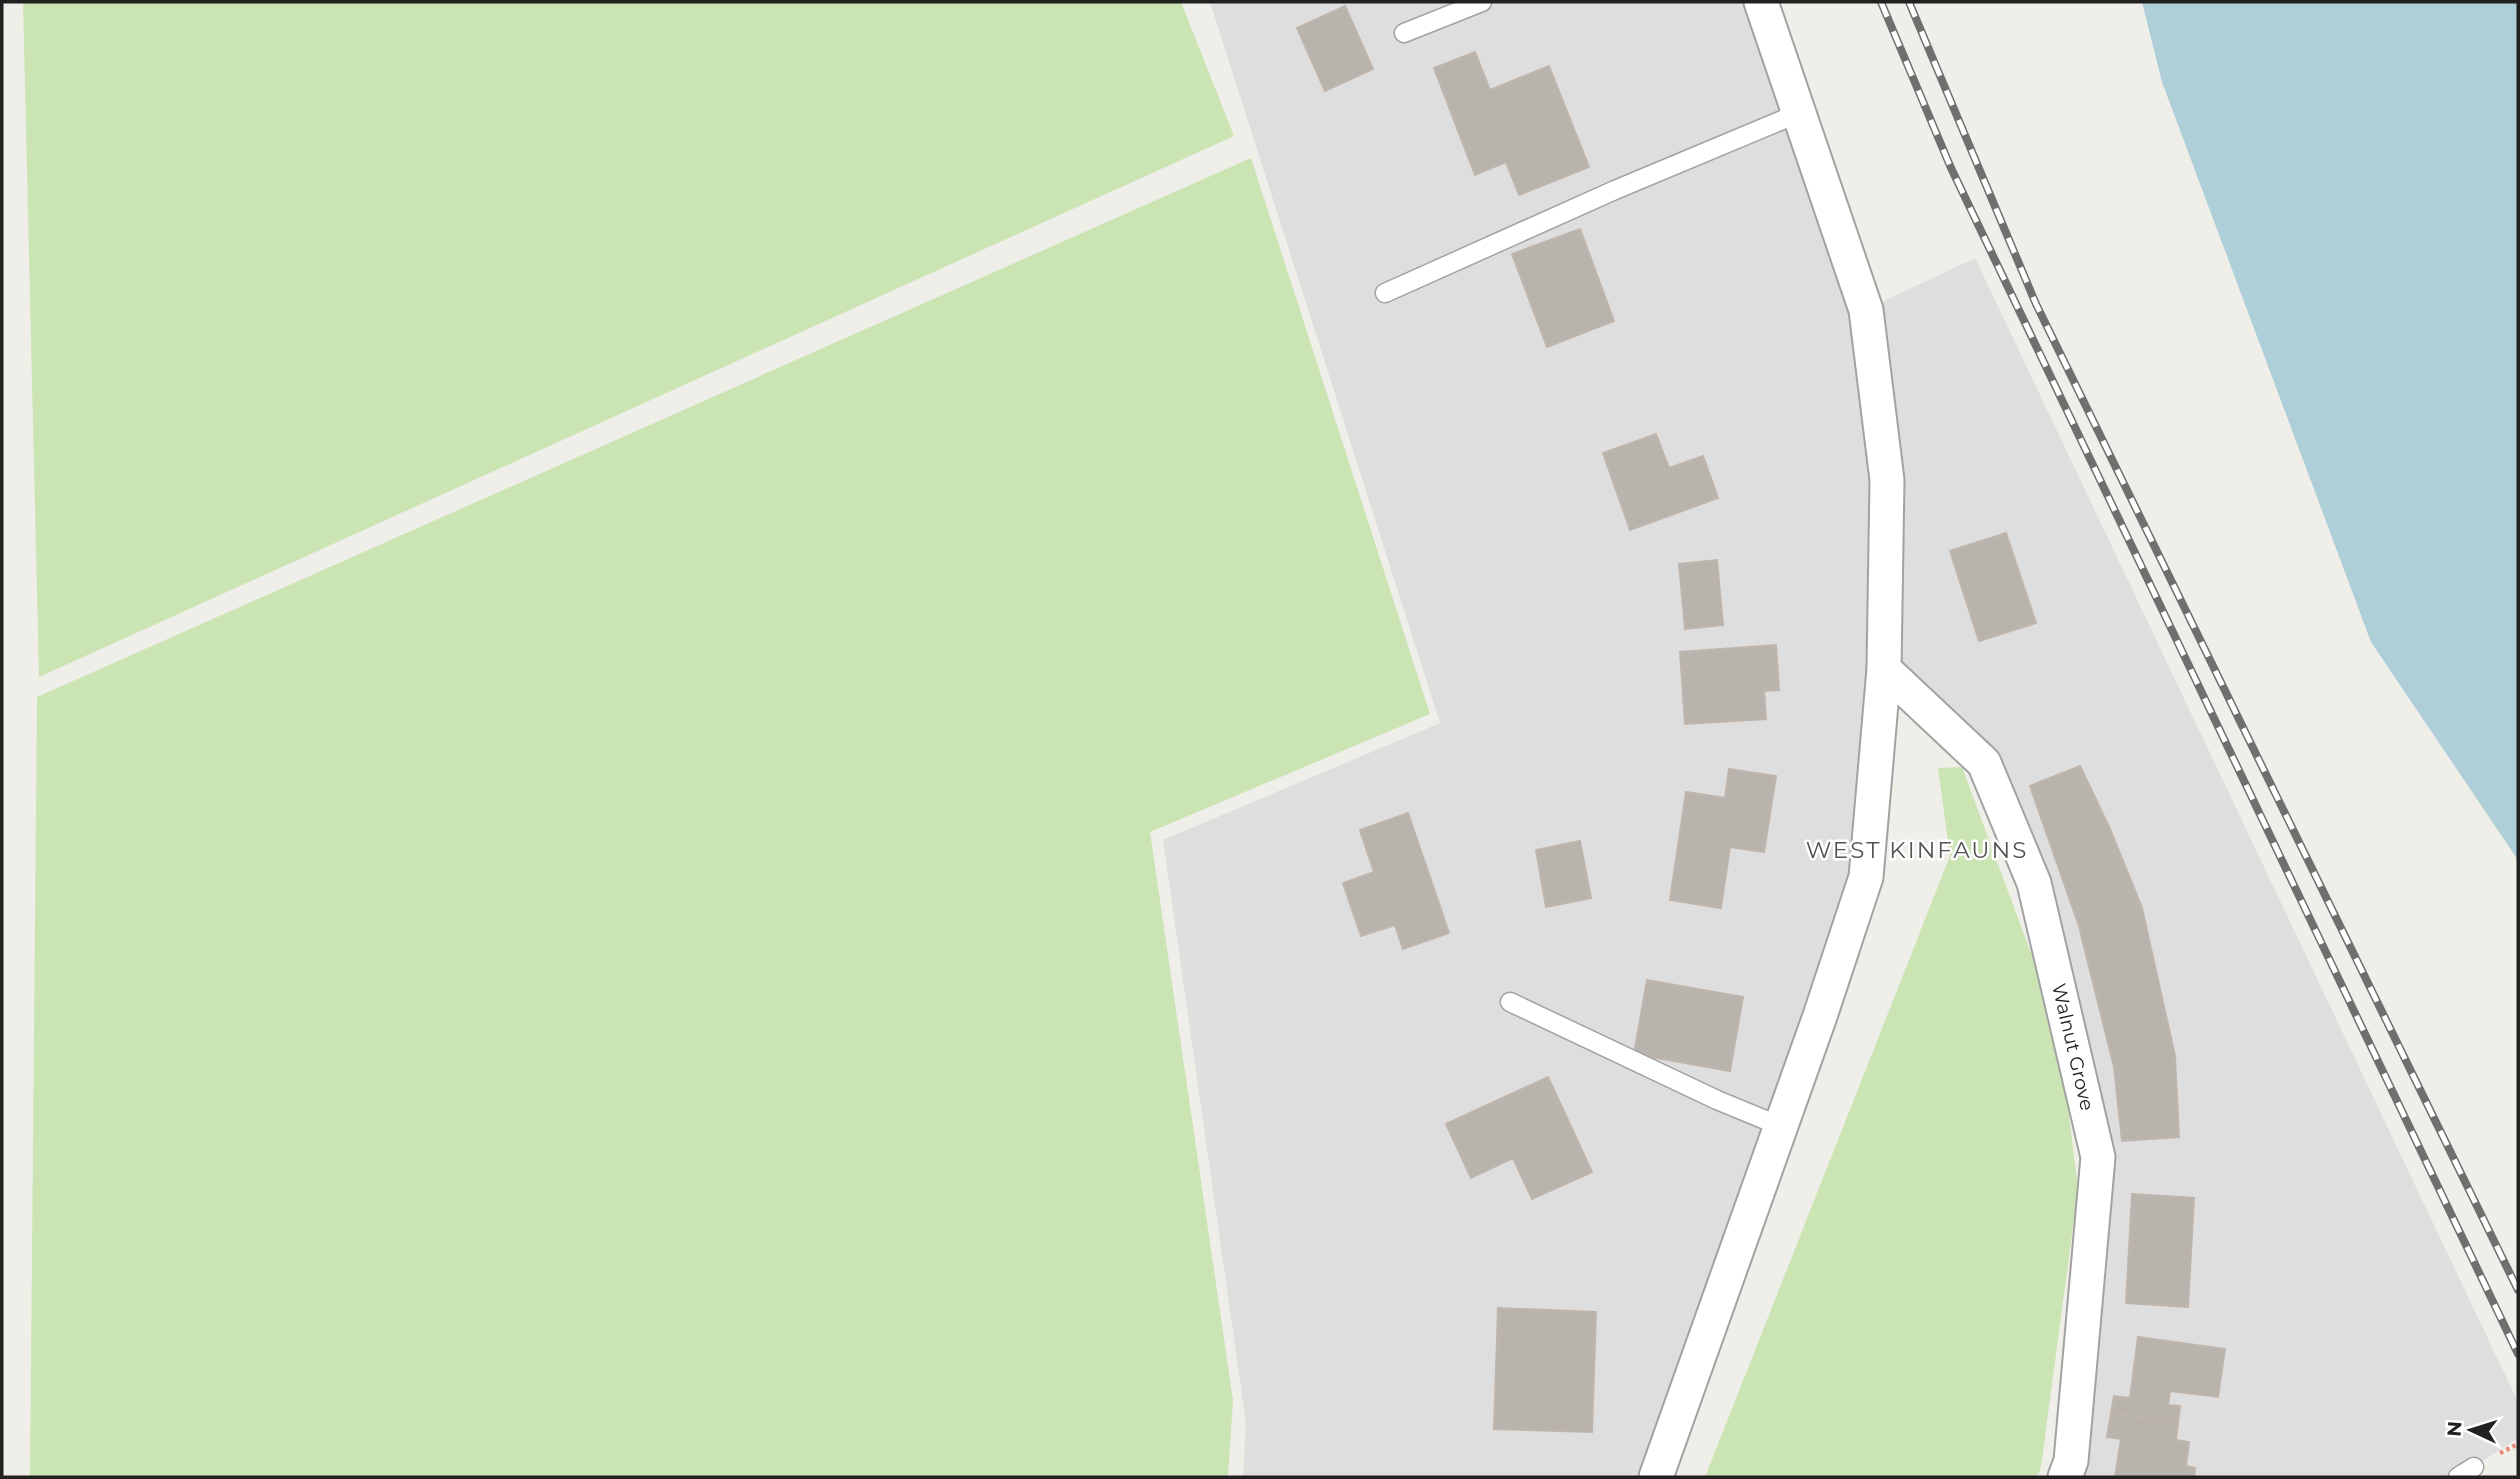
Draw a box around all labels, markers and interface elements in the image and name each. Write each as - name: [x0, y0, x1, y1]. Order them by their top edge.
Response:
- district label: WEST KINFAUNS: [1806, 836, 2028, 864]
- street label: Walnut Grove: [2047, 981, 2099, 1113]
- north arrow: [2436, 1395, 2506, 1465]
- text: N: [2443, 1420, 2467, 1437]

